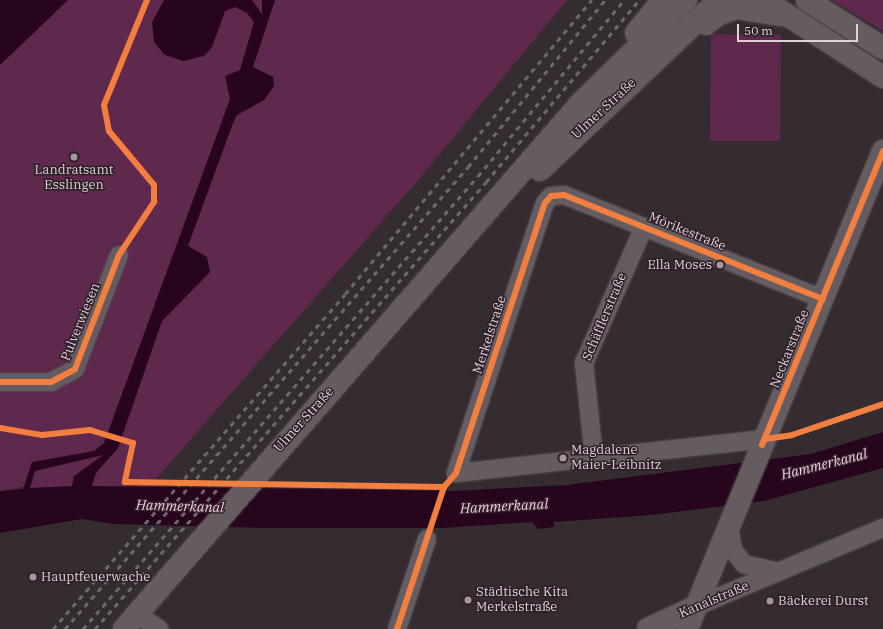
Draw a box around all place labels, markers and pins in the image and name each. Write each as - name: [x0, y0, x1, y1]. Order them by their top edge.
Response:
- marker: Landratsamt Esslingen: [69, 152, 79, 162]
- place label: Landratsamt Esslingen: [35, 163, 113, 194]
- place label: Ella Moses: [647, 257, 712, 273]
- marker: Ella Moses: [715, 260, 725, 270]
- place label: Magdalene Maier-Leibnitz: [571, 443, 661, 474]
- marker: Magdalene Maier-Leibnitz: [558, 453, 568, 463]
- place label: Hauptfeuerwache: [41, 569, 150, 585]
- marker: Hauptfeuerwache: [28, 572, 38, 582]
- place label: Städtische Kita Merkelstraße: [476, 585, 568, 616]
- place label: Bäckerei Durst: [778, 593, 869, 609]
- marker: Städtische Kita Merkelstraße: [463, 595, 473, 605]
- marker: Bäckerei Durst: [765, 596, 775, 606]

